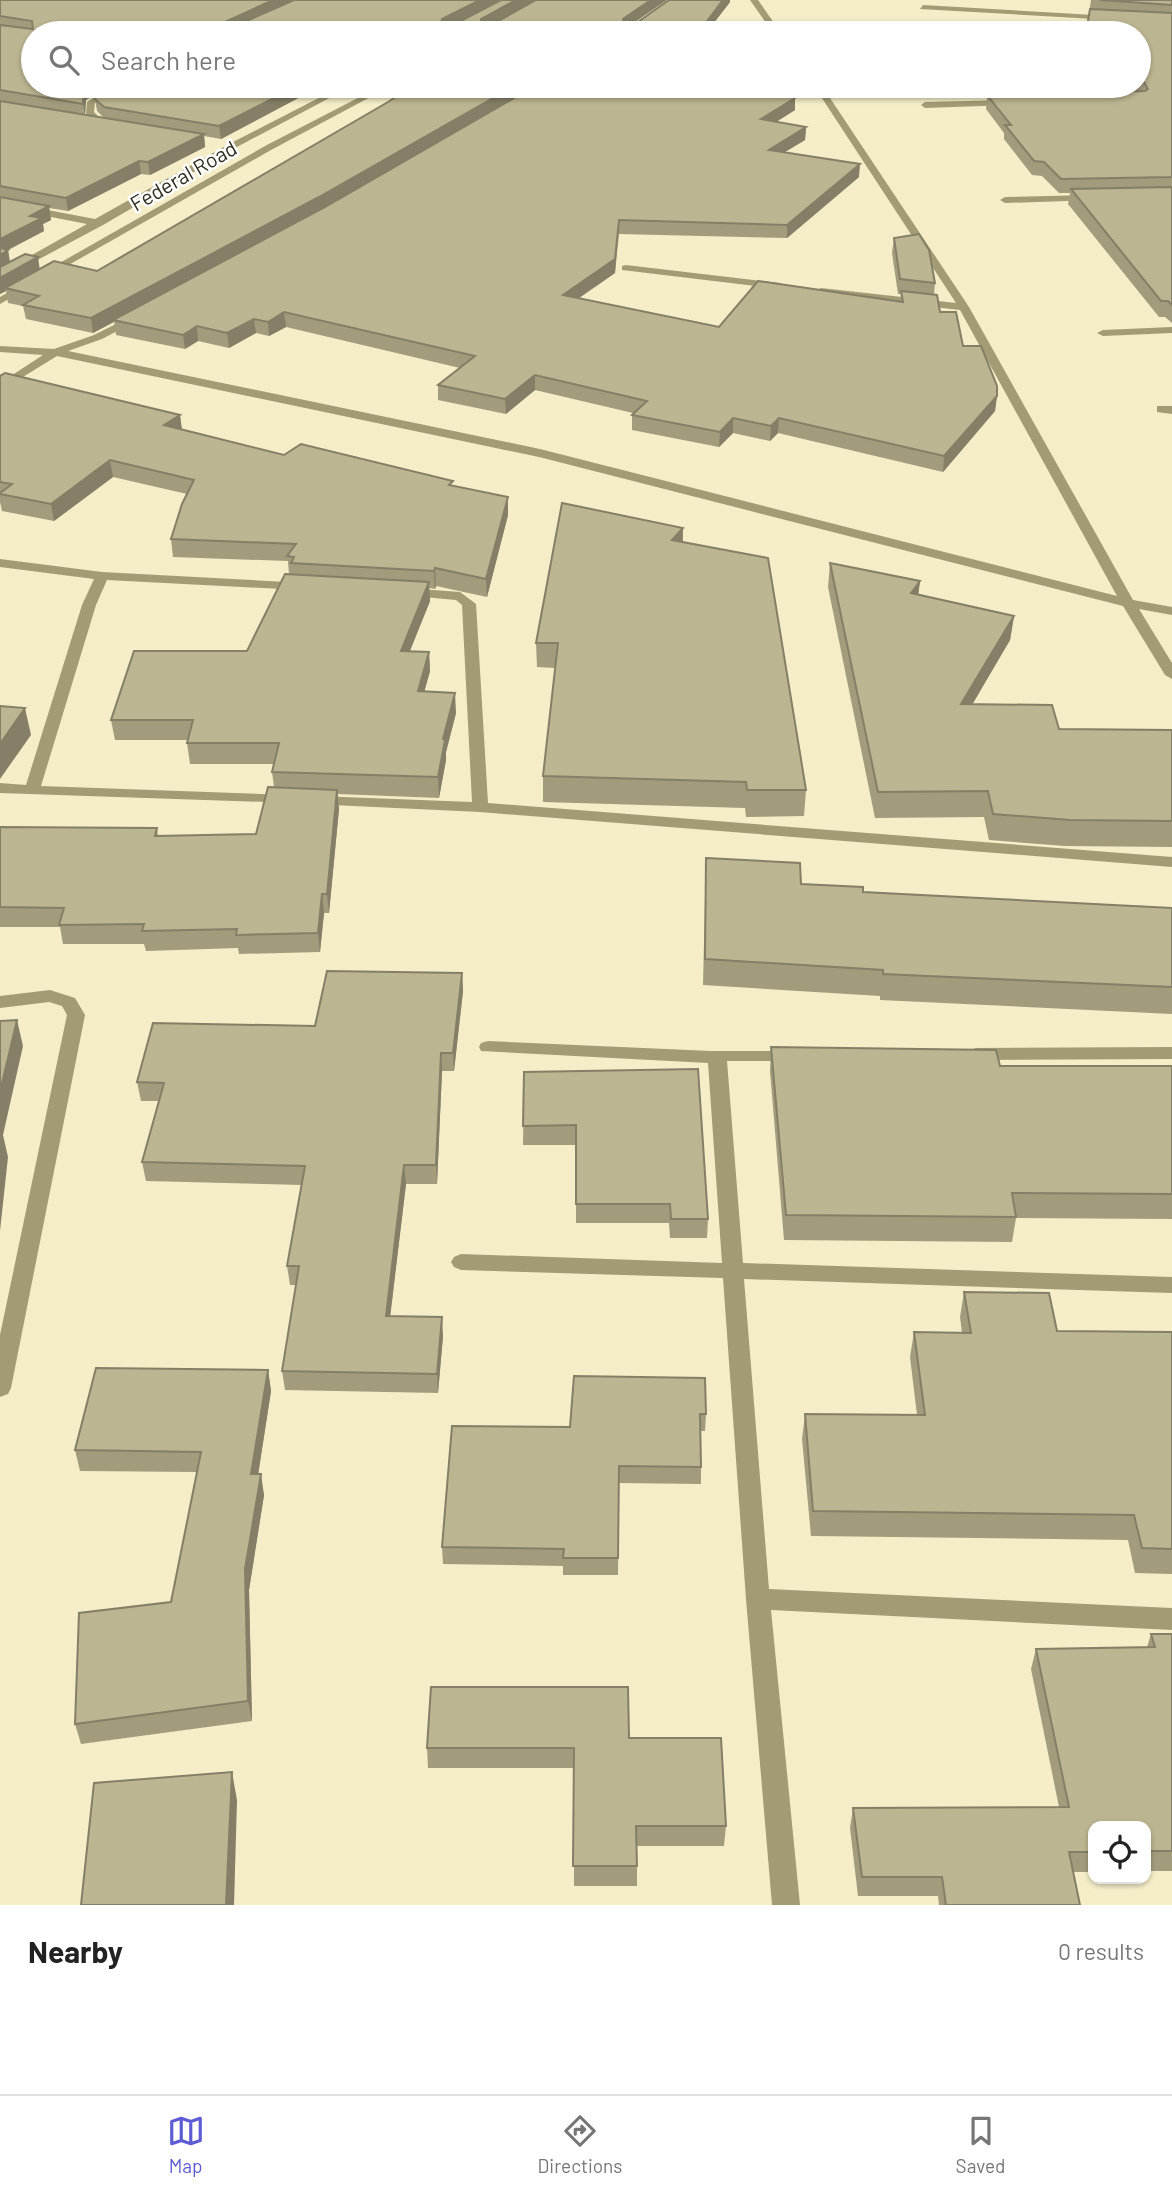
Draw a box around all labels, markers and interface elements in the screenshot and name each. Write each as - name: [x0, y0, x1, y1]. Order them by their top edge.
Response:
- search box: [21, 21, 1151, 98]
- icon: search: [45, 41, 83, 79]
- text: Search here: [101, 44, 236, 75]
- street label: Federal Road: [125, 134, 241, 216]
- map controls: [1088, 1821, 1151, 1884]
- button: locate: [1088, 1821, 1151, 1884]
- text: Nearby: [28, 1933, 123, 1969]
- text: 0 results: [1058, 1937, 1144, 1965]
- tab: Map: [167, 2112, 205, 2177]
- tab: Directions: [538, 2112, 623, 2177]
- tab: Saved: [956, 2112, 1005, 2177]

